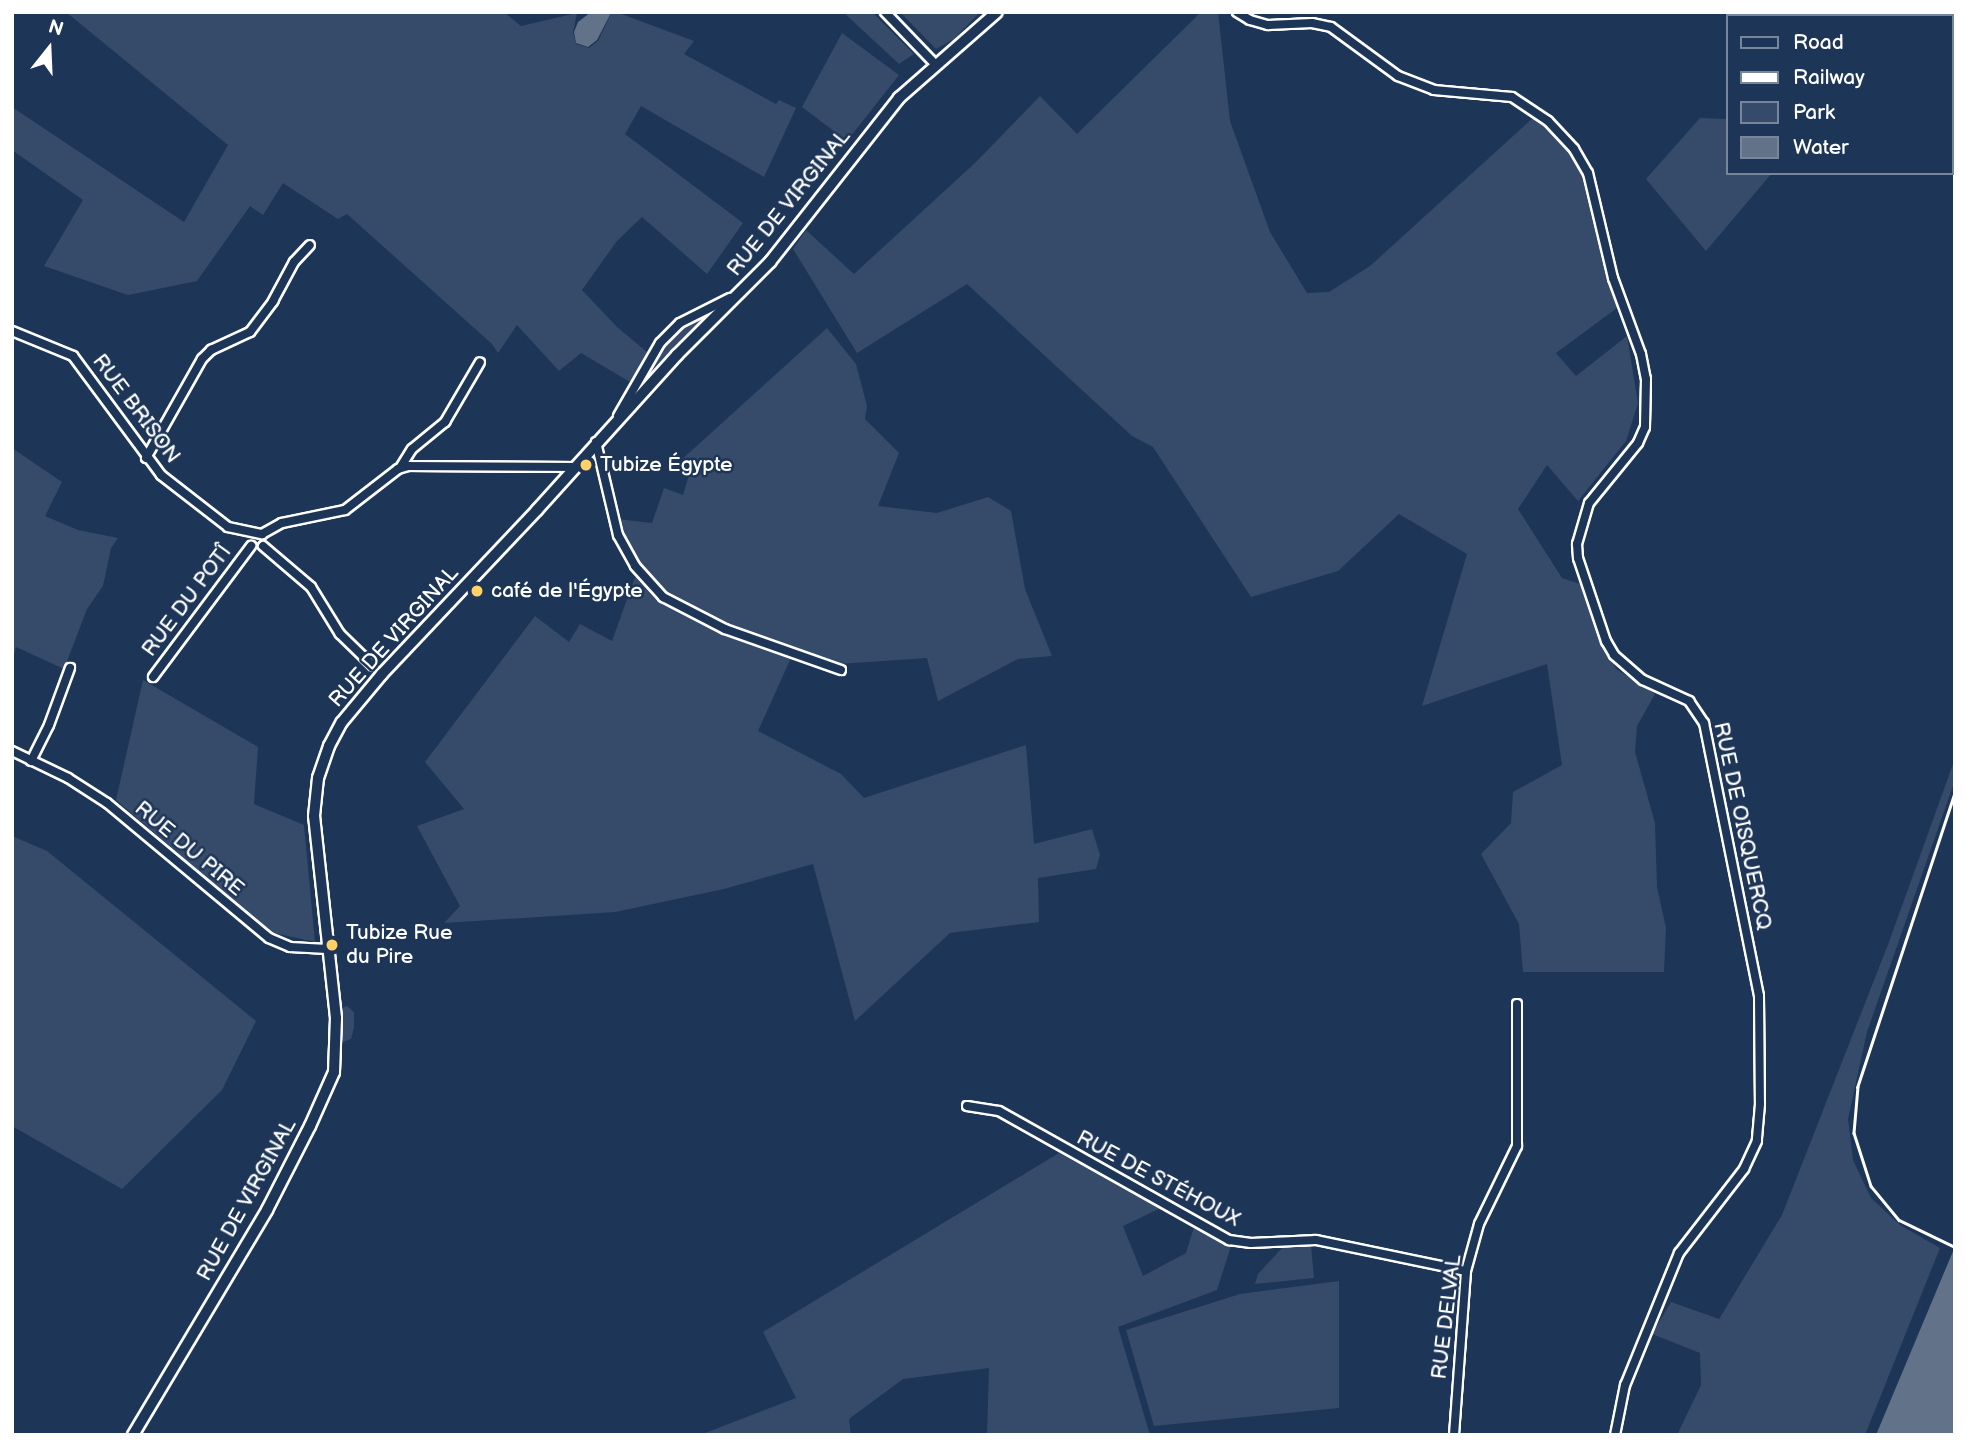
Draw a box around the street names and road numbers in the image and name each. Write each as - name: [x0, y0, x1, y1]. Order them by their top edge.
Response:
- street label: RUE DE VIRGINAL: [722, 124, 856, 282]
- street label: RUE BRISON: [87, 349, 185, 469]
- street label: RUE DU POTÎ: [137, 540, 237, 662]
- street label: RUE DE VIRGINAL: [324, 561, 464, 713]
- street label: RUE DE OISQUERCQ: [1708, 720, 1776, 932]
- street label: RUE DU PIRE: [129, 796, 249, 902]
- street label: RUE DE VIRGINAL: [192, 1114, 302, 1286]
- street label: RUE DE STÉHOUX: [1072, 1125, 1244, 1233]
- street label: RUE DELVAL: [1427, 1253, 1467, 1381]

